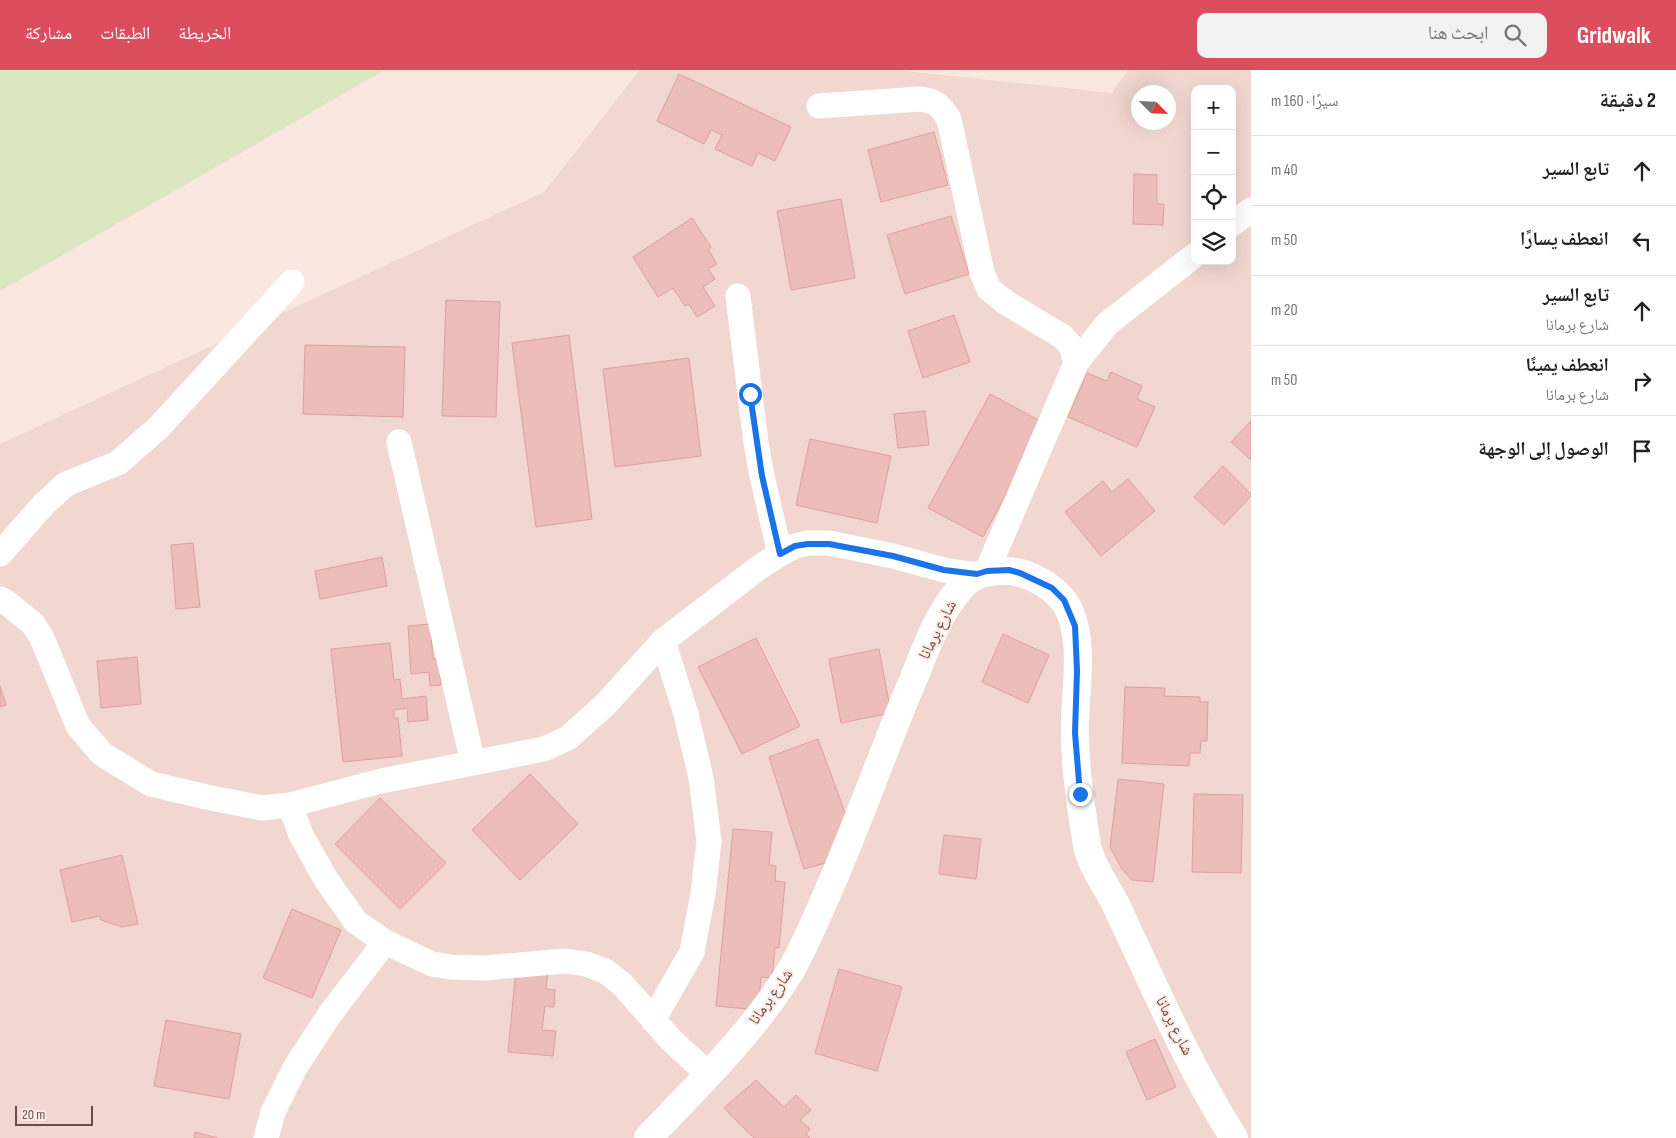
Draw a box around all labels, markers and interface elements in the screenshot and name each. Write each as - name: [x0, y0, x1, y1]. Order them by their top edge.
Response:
- search box: [1197, 13, 1547, 58]
- icon: search: [1501, 21, 1529, 49]
- text: Gridwalk: [1577, 21, 1651, 50]
- text: ابحث هنا: [1428, 22, 1489, 45]
- text: مشاركة: [25, 23, 72, 44]
- text: الطبقات: [100, 23, 150, 44]
- text: الخريطة: [178, 23, 231, 44]
- north arrow: [1131, 85, 1176, 130]
- map controls: [1191, 85, 1236, 265]
- button: +: [1191, 85, 1236, 130]
- text: 2 دقيقة: [1599, 88, 1656, 113]
- text: سيرًا · 160 m: [1271, 92, 1338, 111]
- button: −: [1191, 130, 1236, 175]
- icon: ahead: [1628, 157, 1656, 185]
- text: تابع السير: [1543, 158, 1609, 181]
- text: 40 m: [1271, 161, 1298, 180]
- button: locate: [1191, 175, 1236, 220]
- button: layers: [1191, 220, 1236, 265]
- icon: left: [1628, 227, 1656, 255]
- text: انعطف يسارًا: [1520, 228, 1609, 251]
- text: 50 m: [1271, 231, 1297, 250]
- text: تابع السير: [1543, 284, 1609, 307]
- icon: ahead: [1628, 297, 1656, 325]
- text: 20 m: [1271, 301, 1298, 320]
- text: شارع برمانا: [1545, 316, 1609, 335]
- text: انعطف يمينًا: [1525, 354, 1609, 377]
- icon: right: [1628, 367, 1656, 395]
- text: 50 m: [1271, 371, 1297, 390]
- route start: [739, 383, 762, 406]
- text: شارع برمانا: [1545, 386, 1609, 405]
- icon: arrive: [1628, 437, 1656, 465]
- text: الوصول إلى الوجهة: [1478, 438, 1609, 461]
- street label: شارع برمانا: [915, 597, 961, 663]
- route end: [1069, 783, 1092, 806]
- street label: شارع برمانا: [745, 965, 797, 1029]
- street label: شارع برمانا: [1151, 993, 1197, 1059]
- scale bar: [15, 1103, 92, 1126]
- text: 20 m: [22, 1106, 45, 1123]

